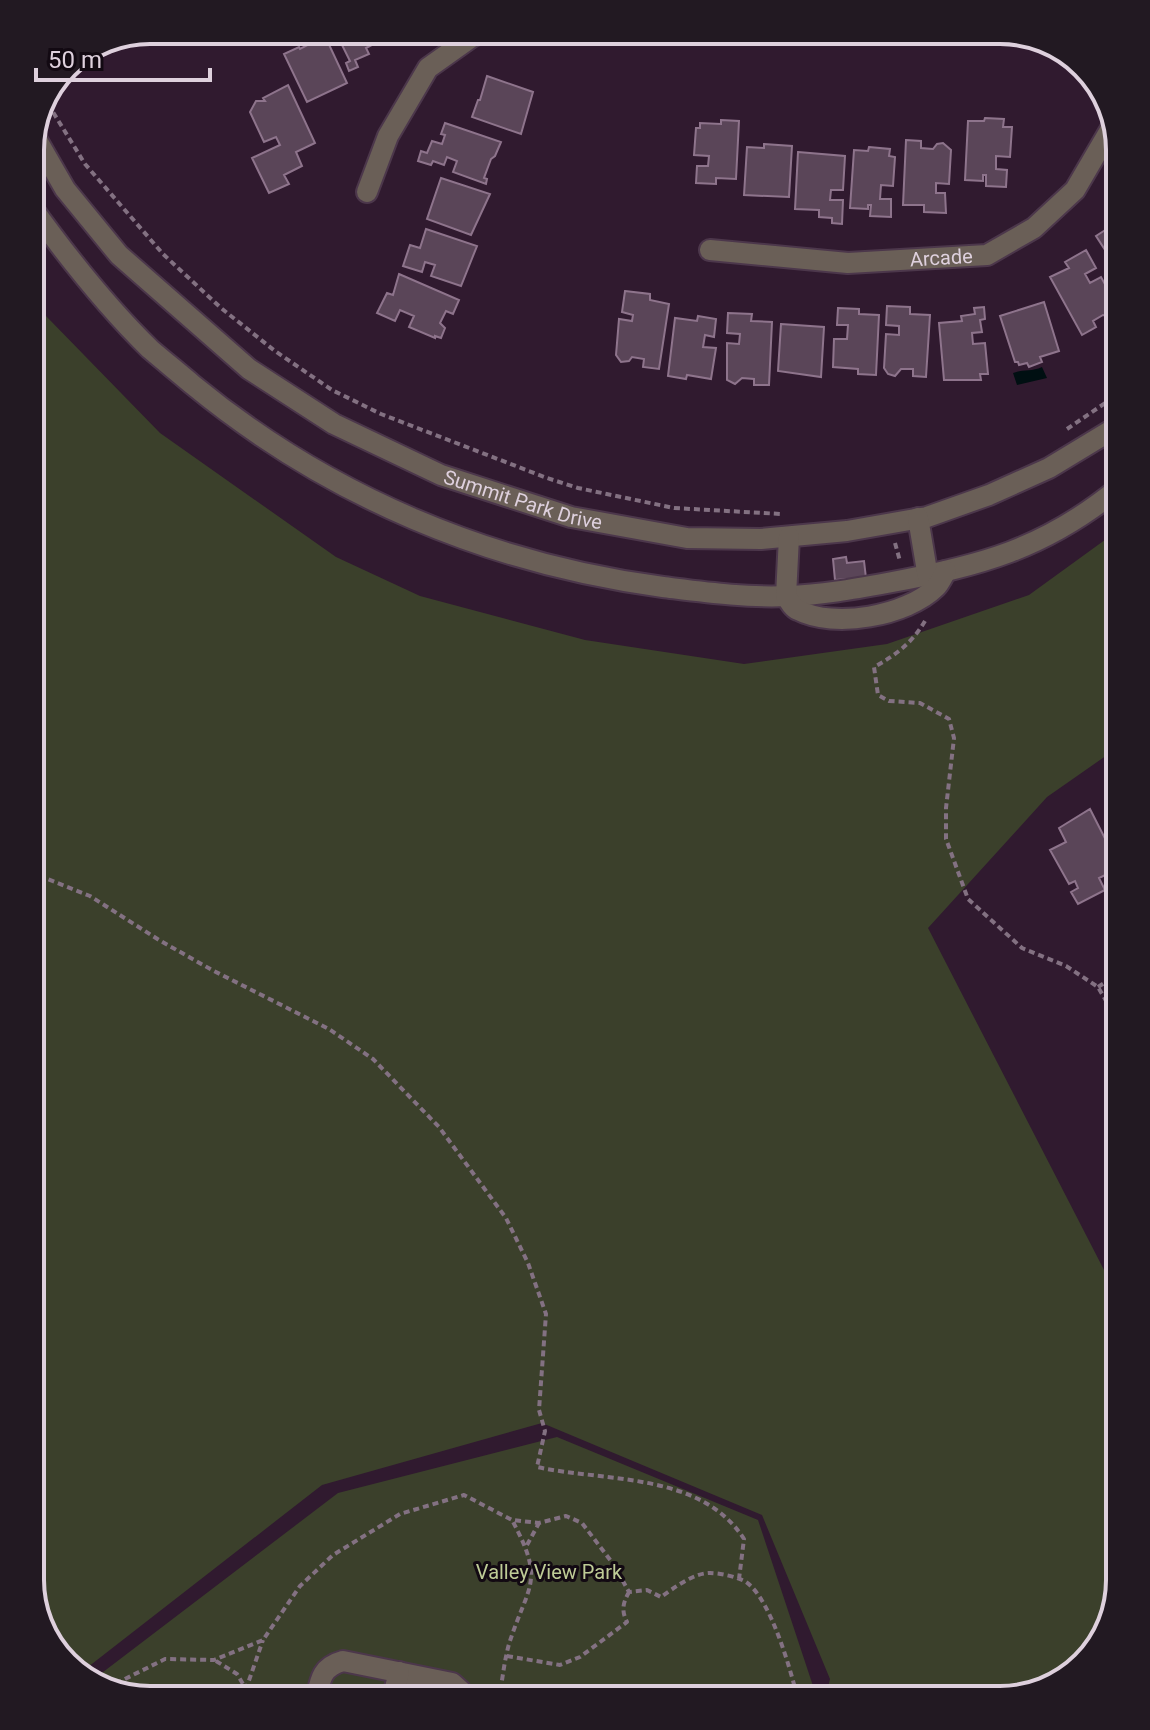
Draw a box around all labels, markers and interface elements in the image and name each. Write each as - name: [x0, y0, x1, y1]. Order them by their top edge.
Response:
- scale bar: [36, 32, 210, 82]
- text: 50 m: [48, 46, 102, 74]
- street label: Arcade: [909, 244, 973, 271]
- street label: Summit Park Drive: [441, 465, 604, 534]
- park label: Valley View Park: [476, 1560, 623, 1584]

